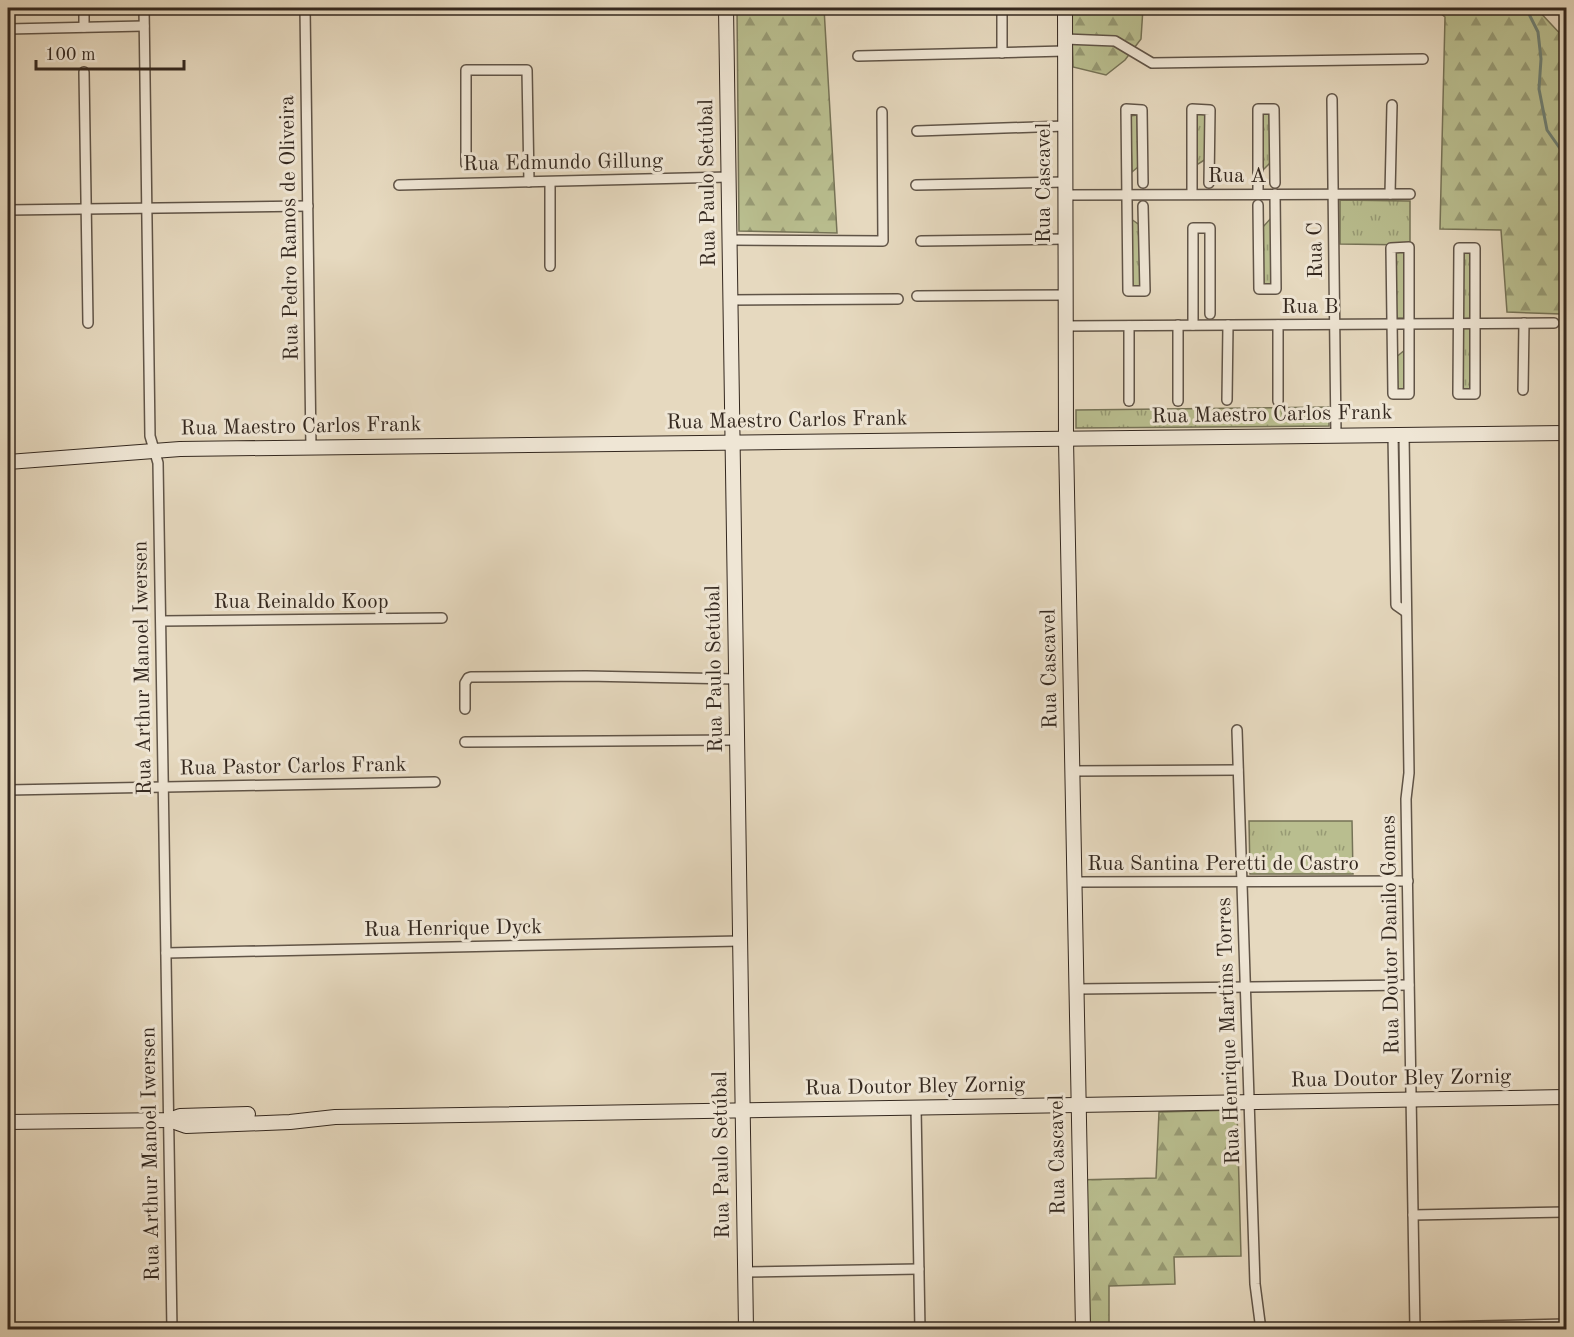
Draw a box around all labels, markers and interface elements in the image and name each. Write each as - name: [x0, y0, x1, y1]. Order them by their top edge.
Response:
- scale bar: [36, 33, 184, 71]
- text: 100 m: [45, 46, 96, 64]
- street label: Rua Pedro Ramos de Oliveira: [277, 95, 303, 361]
- street label: Rua Paulo Setúbal: [696, 99, 720, 267]
- street label: Rua Cascavel: [1034, 122, 1055, 243]
- street label: Rua Edmundo Gillung: [463, 151, 664, 175]
- street label: Rua A: [1208, 166, 1266, 187]
- street label: Rua C: [1305, 222, 1327, 278]
- street label: Rua B: [1282, 297, 1339, 318]
- street label: Rua Maestro Carlos Frank: [1151, 402, 1393, 428]
- street label: Rua Maestro Carlos Frank: [666, 408, 908, 434]
- street label: Rua Maestro Carlos Frank: [180, 414, 422, 440]
- street label: Rua Arthur Manoel Iwersen: [130, 541, 156, 795]
- street label: Rua Paulo Setúbal: [703, 585, 727, 753]
- street label: Rua Reinaldo Koop: [213, 592, 389, 613]
- street label: Rua Cascavel: [1038, 608, 1062, 729]
- street label: Rua Pastor Carlos Frank: [179, 755, 407, 779]
- street label: Rua Doutor Danilo Gomes: [1378, 815, 1404, 1055]
- street label: Rua Santina Peretti de Castro: [1087, 854, 1359, 875]
- street label: Rua Henrique Martins Torres: [1214, 897, 1244, 1165]
- street label: Rua Henrique Dyck: [364, 917, 542, 941]
- street label: Rua Arthur Manoel Iwersen: [138, 1027, 164, 1281]
- street label: Rua Doutor Bley Zornig: [1290, 1067, 1512, 1091]
- street label: Rua Paulo Setúbal: [710, 1071, 734, 1239]
- street label: Rua Doutor Bley Zornig: [804, 1075, 1026, 1099]
- street label: Rua Cascavel: [1046, 1094, 1070, 1215]

